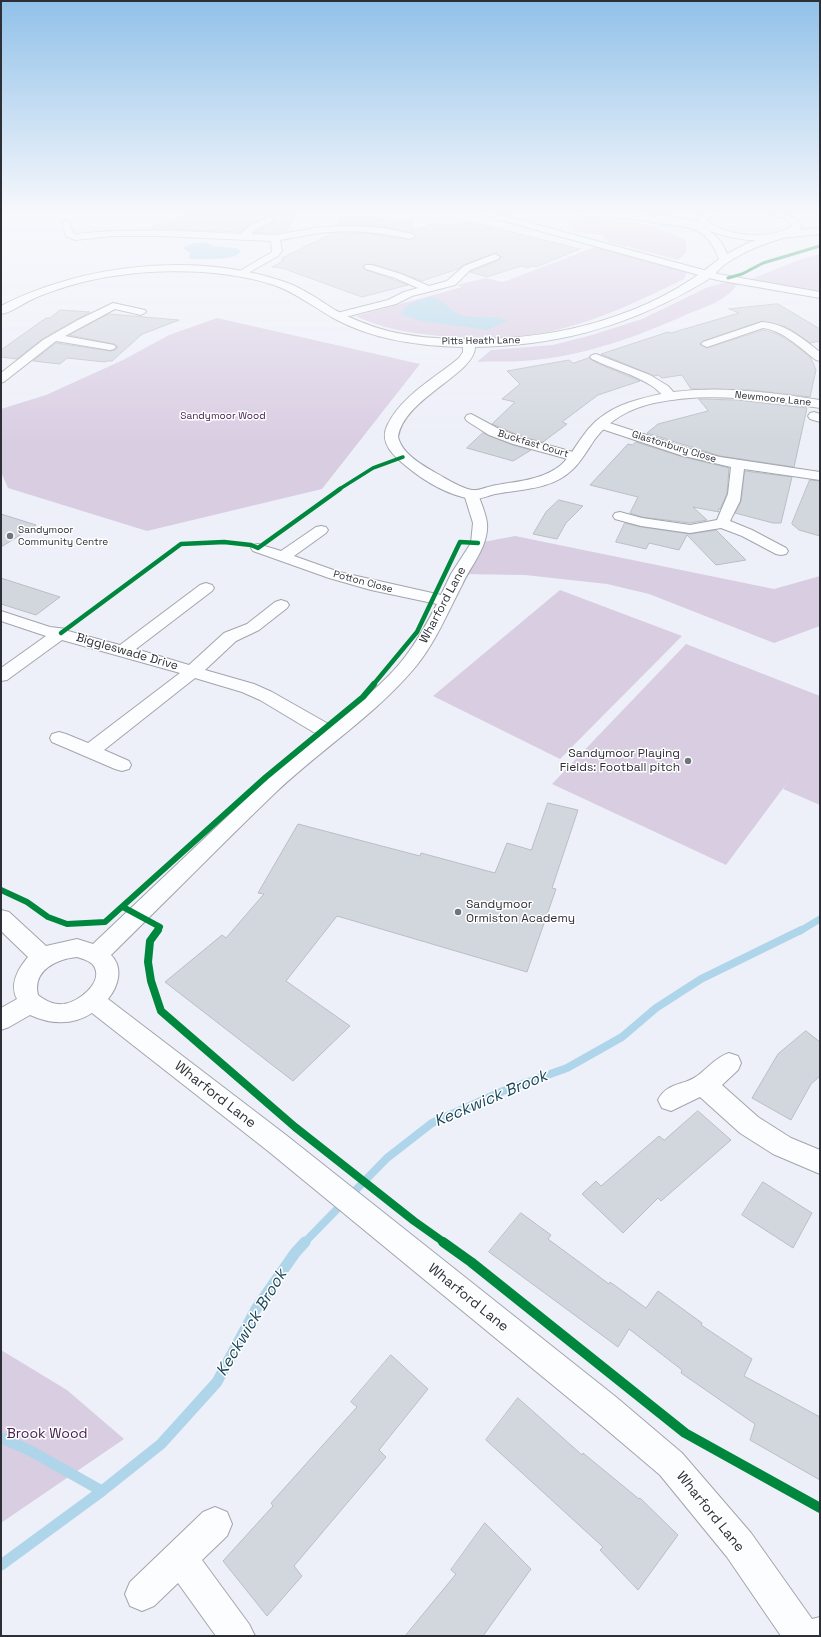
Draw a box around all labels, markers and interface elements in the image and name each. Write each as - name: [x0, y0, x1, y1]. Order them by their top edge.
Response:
- street label: Pitts Heath Lane: [442, 334, 520, 348]
- street label: Newmoore Lane: [734, 389, 812, 409]
- park label: Sandymoor Wood: [180, 410, 266, 422]
- street label: Buckfast Court: [496, 428, 570, 460]
- street label: Glastonbury Close: [630, 428, 718, 466]
- place label: Sandymoor Community Centre: [18, 524, 108, 548]
- marker: Sandymoor Community Centre: [5, 531, 15, 541]
- street label: Wharford Lane: [417, 564, 469, 646]
- street label: Potton Close: [332, 568, 394, 596]
- street label: Biggleswade Drive: [74, 631, 180, 673]
- place label: Sandymoor Playing Fields: Football pitch: [560, 747, 680, 775]
- marker: Sandymoor Playing Fields: Football pitch: [683, 756, 693, 766]
- place label: Sandymoor Ormiston Academy: [466, 898, 575, 926]
- marker: Sandymoor Ormiston Academy: [453, 907, 463, 917]
- street label: Wharford Lane: [171, 1058, 259, 1132]
- water label: Keckwick Brook: [432, 1067, 550, 1131]
- street label: Wharford Lane: [424, 1260, 512, 1336]
- water label: Keckwick Brook: [213, 1266, 291, 1380]
- park label: Brook Wood: [6, 1426, 88, 1442]
- street label: Wharford Lane: [672, 1468, 748, 1556]

